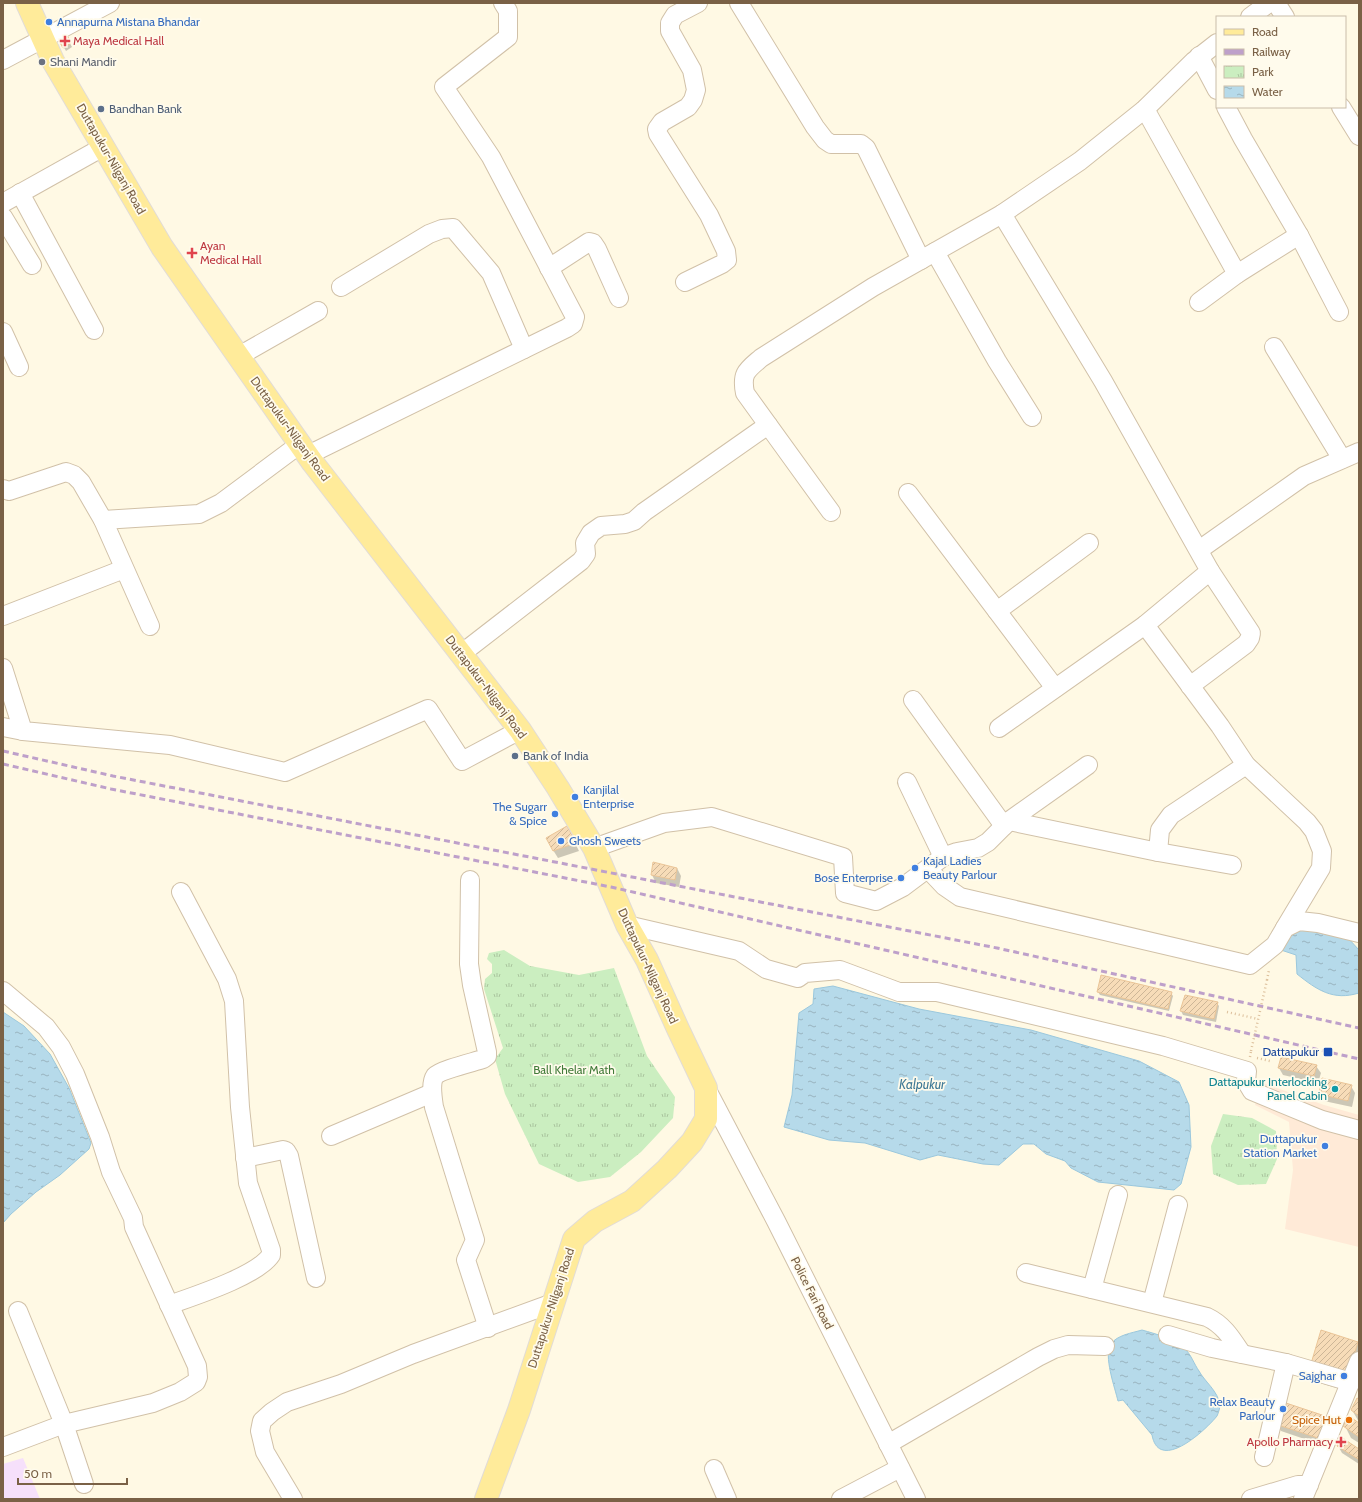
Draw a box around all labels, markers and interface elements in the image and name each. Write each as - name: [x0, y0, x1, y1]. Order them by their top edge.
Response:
- place label: Annapurna Mistana Bhandar: [57, 14, 200, 29]
- legend: [1216, 16, 1346, 108]
- marker: Annapurna Mistana Bhandar: [44, 17, 54, 27]
- text: Road: [1252, 24, 1278, 39]
- place label: Maya Medical Hall: [73, 33, 164, 48]
- marker: Maya Medical Hall: [60, 36, 70, 46]
- text: Railway: [1252, 44, 1290, 59]
- place label: Shani Mandir: [50, 54, 116, 69]
- marker: Shani Mandir: [37, 57, 47, 67]
- text: Park: [1252, 64, 1274, 79]
- text: Water: [1252, 84, 1283, 99]
- street label: Duttapukur-Nilganj Road: [74, 101, 149, 217]
- place label: Bandhan Bank: [109, 101, 183, 116]
- marker: Bandhan Bank: [96, 104, 106, 114]
- place label: Ayan Medical Hall: [200, 238, 262, 267]
- marker: Ayan Medical Hall: [187, 248, 197, 258]
- street label: Duttapukur-Nilganj Road: [247, 374, 333, 484]
- street label: Duttapukur-Nilganj Road: [443, 632, 530, 741]
- place label: Bank of India: [523, 748, 589, 763]
- marker: Bank of India: [510, 751, 520, 761]
- place label: Kanjilal Enterprise: [583, 782, 634, 811]
- marker: Kanjilal Enterprise: [570, 792, 580, 802]
- place label: The Sugarr & Spice: [493, 799, 547, 828]
- marker: The Sugarr & Spice: [550, 809, 560, 819]
- place label: Ghosh Sweets: [569, 833, 641, 848]
- marker: Ghosh Sweets: [556, 836, 566, 846]
- place label: Kajal Ladies Beauty Parlour: [923, 853, 997, 882]
- marker: Kajal Ladies Beauty Parlour: [910, 863, 920, 873]
- place label: Bose Enterprise: [814, 870, 893, 885]
- marker: Bose Enterprise: [896, 873, 906, 883]
- street label: Duttapukur-Nilganj Road: [615, 906, 682, 1026]
- place label: Dattapukur: [1262, 1044, 1319, 1059]
- marker: Dattapukur: [1322, 1046, 1334, 1058]
- park label: Ball Khelar Math: [533, 1062, 615, 1077]
- place label: Dattapukur Interlocking Panel Cabin: [1209, 1074, 1328, 1103]
- water label: Kalpukur: [899, 1076, 946, 1092]
- marker: Dattapukur Interlocking Panel Cabin: [1330, 1084, 1340, 1094]
- place label: Duttapukur Station Market: [1243, 1131, 1317, 1160]
- marker: Duttapukur Station Market: [1320, 1141, 1330, 1151]
- street label: Duttapukur-Nilganj Road: [524, 1246, 577, 1370]
- street label: Police Fari Road: [788, 1254, 837, 1332]
- place label: Sajghar: [1299, 1368, 1336, 1383]
- marker: Sajghar: [1339, 1371, 1349, 1381]
- place label: Relax Beauty Parlour: [1209, 1394, 1275, 1423]
- marker: Relax Beauty Parlour: [1278, 1404, 1288, 1414]
- place label: Spice Hut: [1292, 1412, 1341, 1427]
- marker: Spice Hut: [1344, 1415, 1354, 1425]
- place label: Apollo Pharmacy: [1247, 1434, 1333, 1449]
- marker: Apollo Pharmacy: [1336, 1437, 1346, 1447]
- scale bar: [18, 1460, 127, 1486]
- text: 50 m: [24, 1466, 52, 1481]

